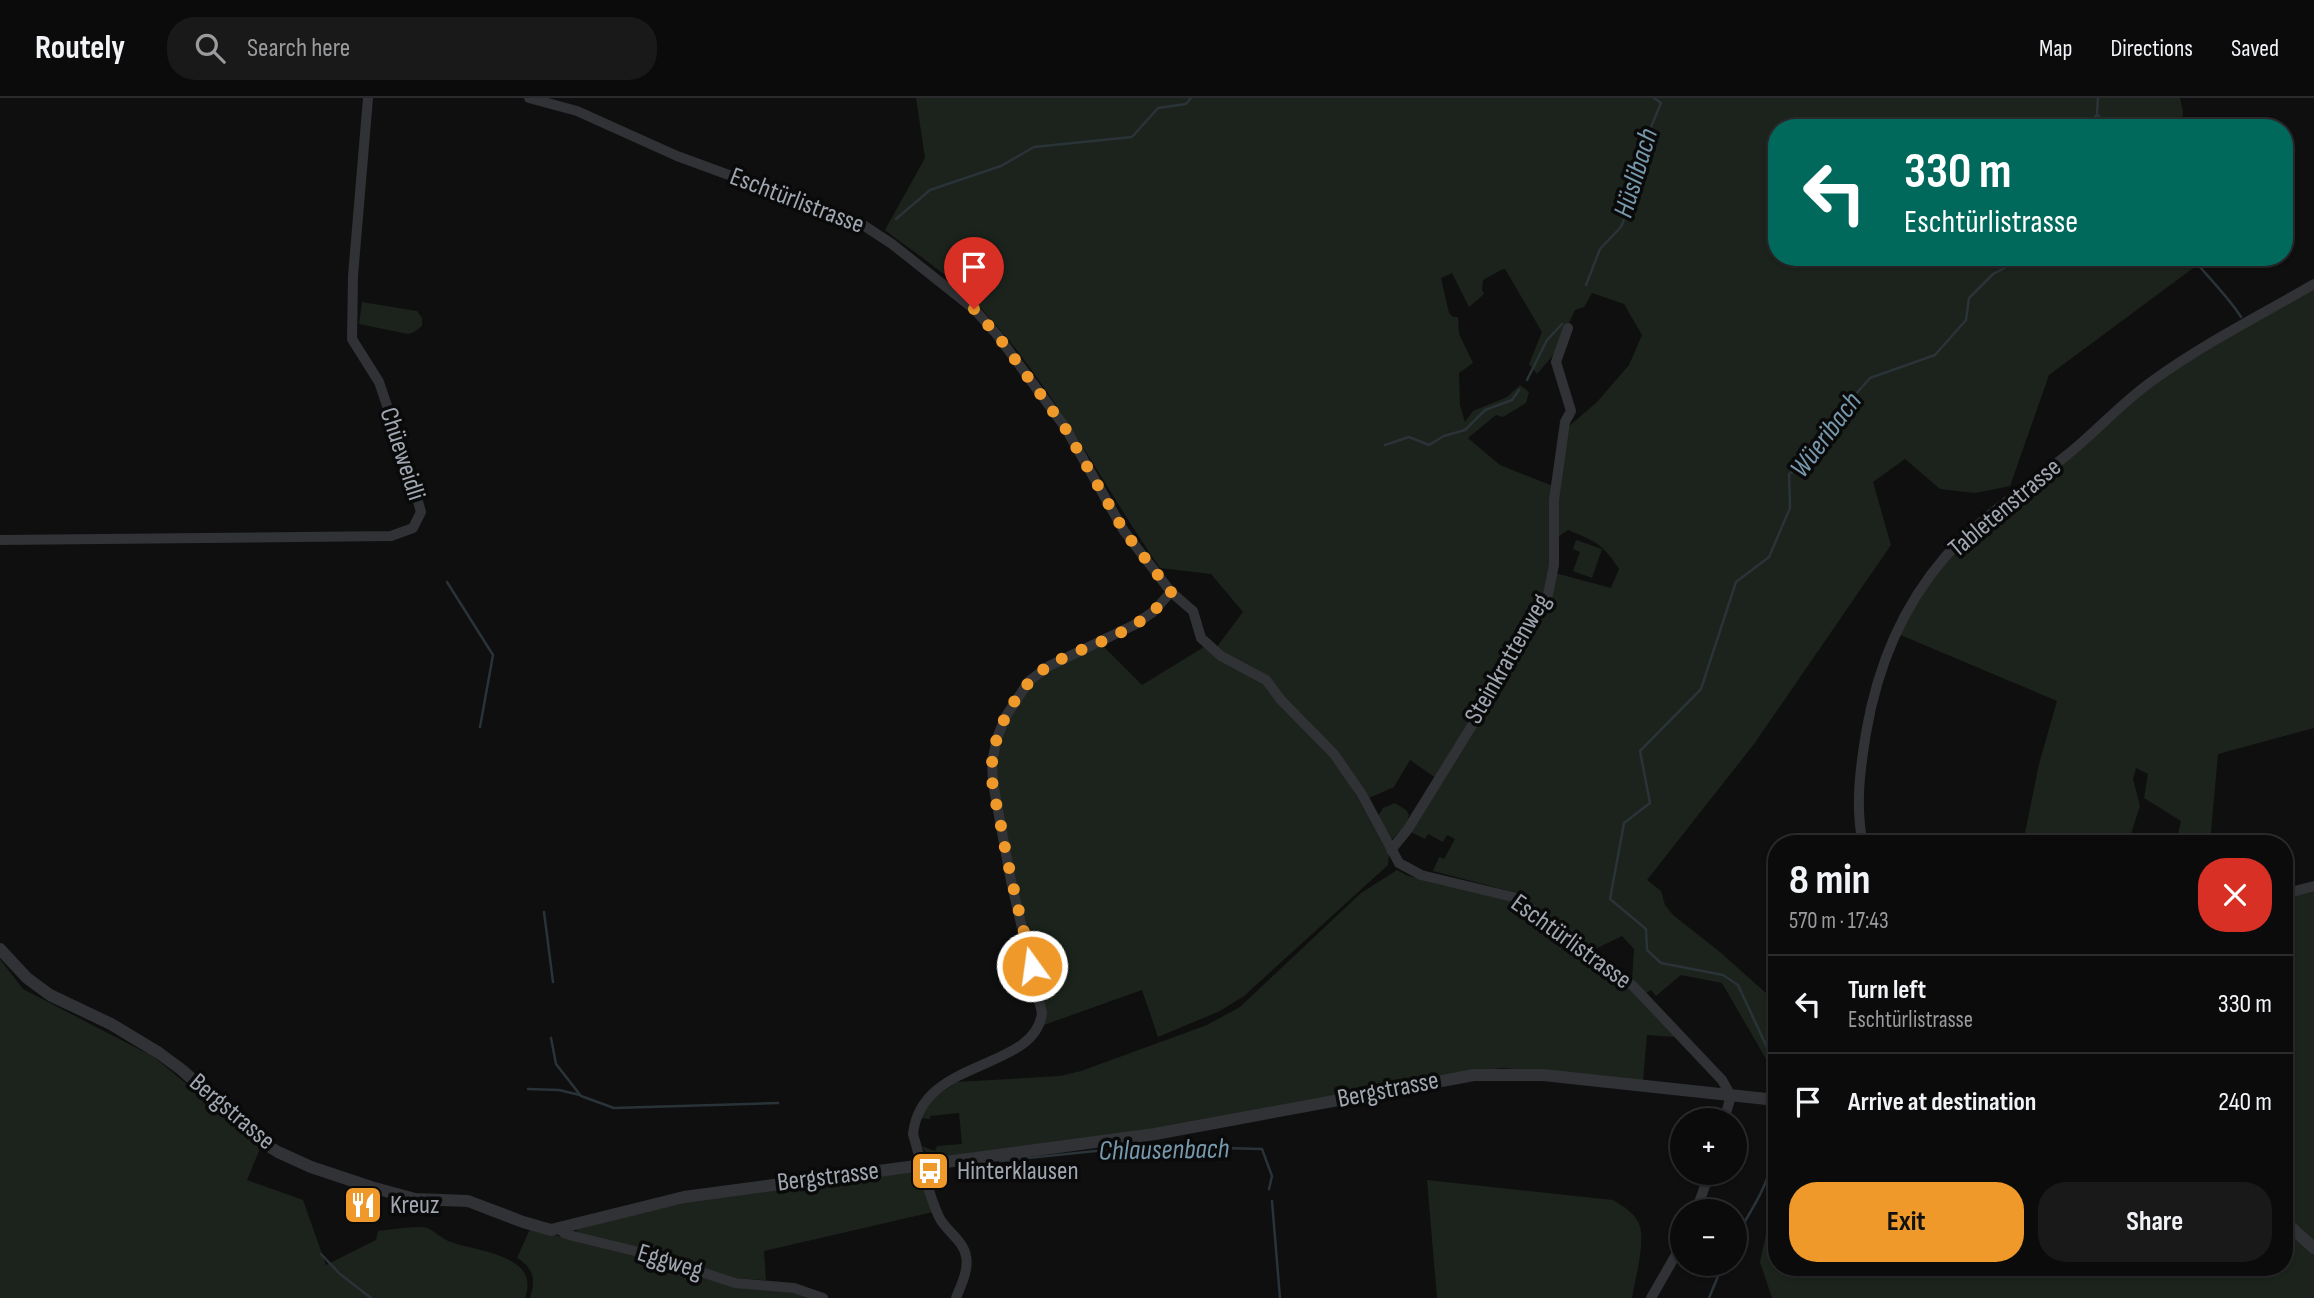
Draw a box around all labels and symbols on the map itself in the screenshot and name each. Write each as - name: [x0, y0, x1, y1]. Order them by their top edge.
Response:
- water label: Hüslibach: [1607, 124, 1665, 222]
- street label: Eschtürlistrasse: [725, 161, 869, 241]
- pin: [944, 237, 1004, 309]
- water label: Wüeribach: [1783, 386, 1869, 484]
- street label: Chüeweidli: [372, 404, 432, 504]
- street label: Tabletenstrasse: [1942, 452, 2068, 564]
- street label: Steinkrattenweg: [1458, 589, 1558, 729]
- street label: Eschtürlistrasse: [1505, 888, 1637, 996]
- position arrow: [995, 929, 1069, 1003]
- street label: Bergstrasse: [1335, 1065, 1441, 1115]
- street label: Bergstrasse: [183, 1067, 281, 1157]
- water label: Chlausenbach: [1098, 1132, 1230, 1168]
- bus stop icon: Hinterklausen: [909, 1150, 951, 1192]
- street label: Bergstrasse: [775, 1155, 881, 1199]
- place label: Hinterklausen: [957, 1156, 1079, 1187]
- restaurant icon: Kreuz: [342, 1184, 384, 1226]
- place label: Kreuz: [390, 1190, 439, 1221]
- street label: Eggweg: [634, 1237, 706, 1287]

